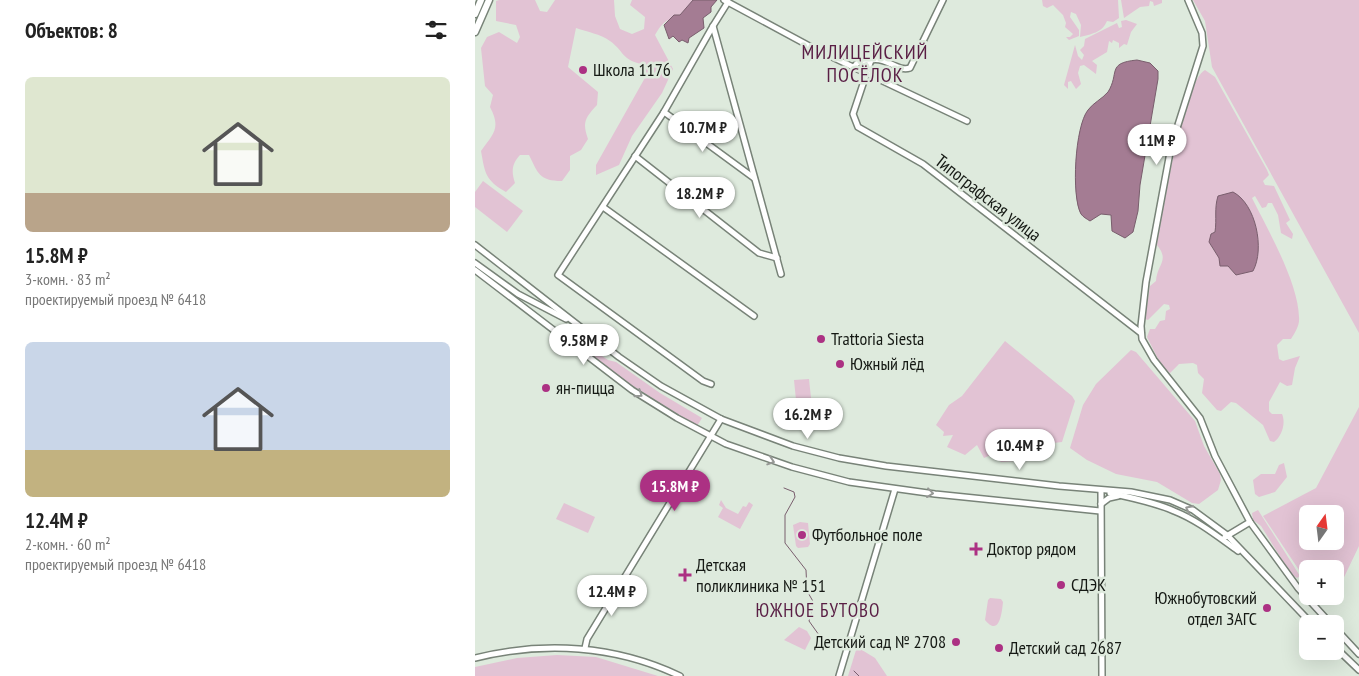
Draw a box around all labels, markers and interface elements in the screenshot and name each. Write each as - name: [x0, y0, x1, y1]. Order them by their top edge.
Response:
- icon: filters: [422, 16, 450, 44]
- text: Объектов: 8: [25, 17, 118, 44]
- district label: МИЛИЦЕЙСКИЙ ПОСЁЛОК: [802, 39, 928, 88]
- place label: Школа 1176: [593, 58, 671, 81]
- marker: Школа 1176: [577, 64, 589, 76]
- icon: home: [193, 109, 283, 199]
- pin: 10.7M ₽: [657, 110, 749, 153]
- text: 10.7M ₽: [679, 117, 727, 137]
- pin: 11M ₽: [1122, 124, 1192, 166]
- text: 11M ₽: [1139, 130, 1175, 150]
- street label: Типографская улица: [931, 149, 1046, 246]
- pin: 18.2M ₽: [654, 176, 746, 219]
- text: 18.2M ₽: [676, 183, 724, 203]
- text: 15.8M ₽: [25, 242, 88, 269]
- text: 3-комн. · 83 m²: [25, 269, 111, 289]
- text: проектируемый проезд № 6418: [25, 289, 206, 309]
- pin: 9.58M ₽: [538, 324, 630, 366]
- place label: Trattoria Siesta: [831, 327, 924, 350]
- text: 9.58M ₽: [560, 330, 608, 350]
- marker: Trattoria Siesta: [815, 333, 827, 345]
- place label: Южный лёд: [850, 352, 924, 375]
- marker: Южный лёд: [834, 358, 846, 370]
- icon: home: [193, 374, 283, 464]
- place label: ян-пицца: [556, 376, 615, 399]
- marker: ян-пицца: [540, 382, 552, 394]
- one-way arrow: [634, 388, 643, 398]
- pin: 16.2M ₽: [762, 398, 854, 440]
- text: 16.2M ₽: [784, 404, 832, 424]
- pin: 10.4M ₽: [974, 428, 1066, 471]
- text: 10.4M ₽: [996, 435, 1044, 455]
- one-way arrow: [766, 455, 775, 465]
- pin: 15.8M ₽: [629, 470, 721, 512]
- text: 15.8M ₽: [651, 476, 699, 496]
- one-way arrow: [926, 487, 934, 498]
- one-way arrow: [1185, 505, 1194, 515]
- north arrow: [1299, 505, 1344, 550]
- map controls: [1299, 505, 1344, 660]
- text: 12.4M ₽: [25, 507, 88, 534]
- place label: Футбольное поле: [812, 523, 923, 546]
- marker: Футбольное поле: [796, 529, 808, 541]
- text: 2-комн. · 60 m²: [25, 534, 111, 554]
- place label: Доктор рядом: [987, 537, 1076, 560]
- marker: Доктор рядом: [969, 542, 983, 556]
- place label: Детская поликлиника № 151: [696, 553, 826, 597]
- text: проектируемый проезд № 6418: [25, 554, 206, 574]
- button: +: [1299, 560, 1344, 605]
- marker: Детская поликлиника № 151: [678, 568, 692, 582]
- place label: СДЭК: [1071, 573, 1106, 596]
- pin: 12.4M ₽: [566, 574, 658, 617]
- marker: СДЭК: [1055, 579, 1067, 591]
- text: 12.4M ₽: [588, 581, 636, 601]
- place label: Южнобутовский отдел ЗАГС: [1155, 586, 1257, 630]
- district label: ЮЖНОЕ БУТОВО: [756, 598, 880, 622]
- marker: Южнобутовский отдел ЗАГС: [1261, 602, 1273, 614]
- button: −: [1299, 615, 1344, 660]
- place label: Детский сад № 2708: [814, 630, 946, 653]
- marker: Детский сад № 2708: [950, 636, 962, 648]
- place label: Детский сад 2687: [1009, 636, 1122, 659]
- marker: Детский сад 2687: [993, 642, 1005, 654]

